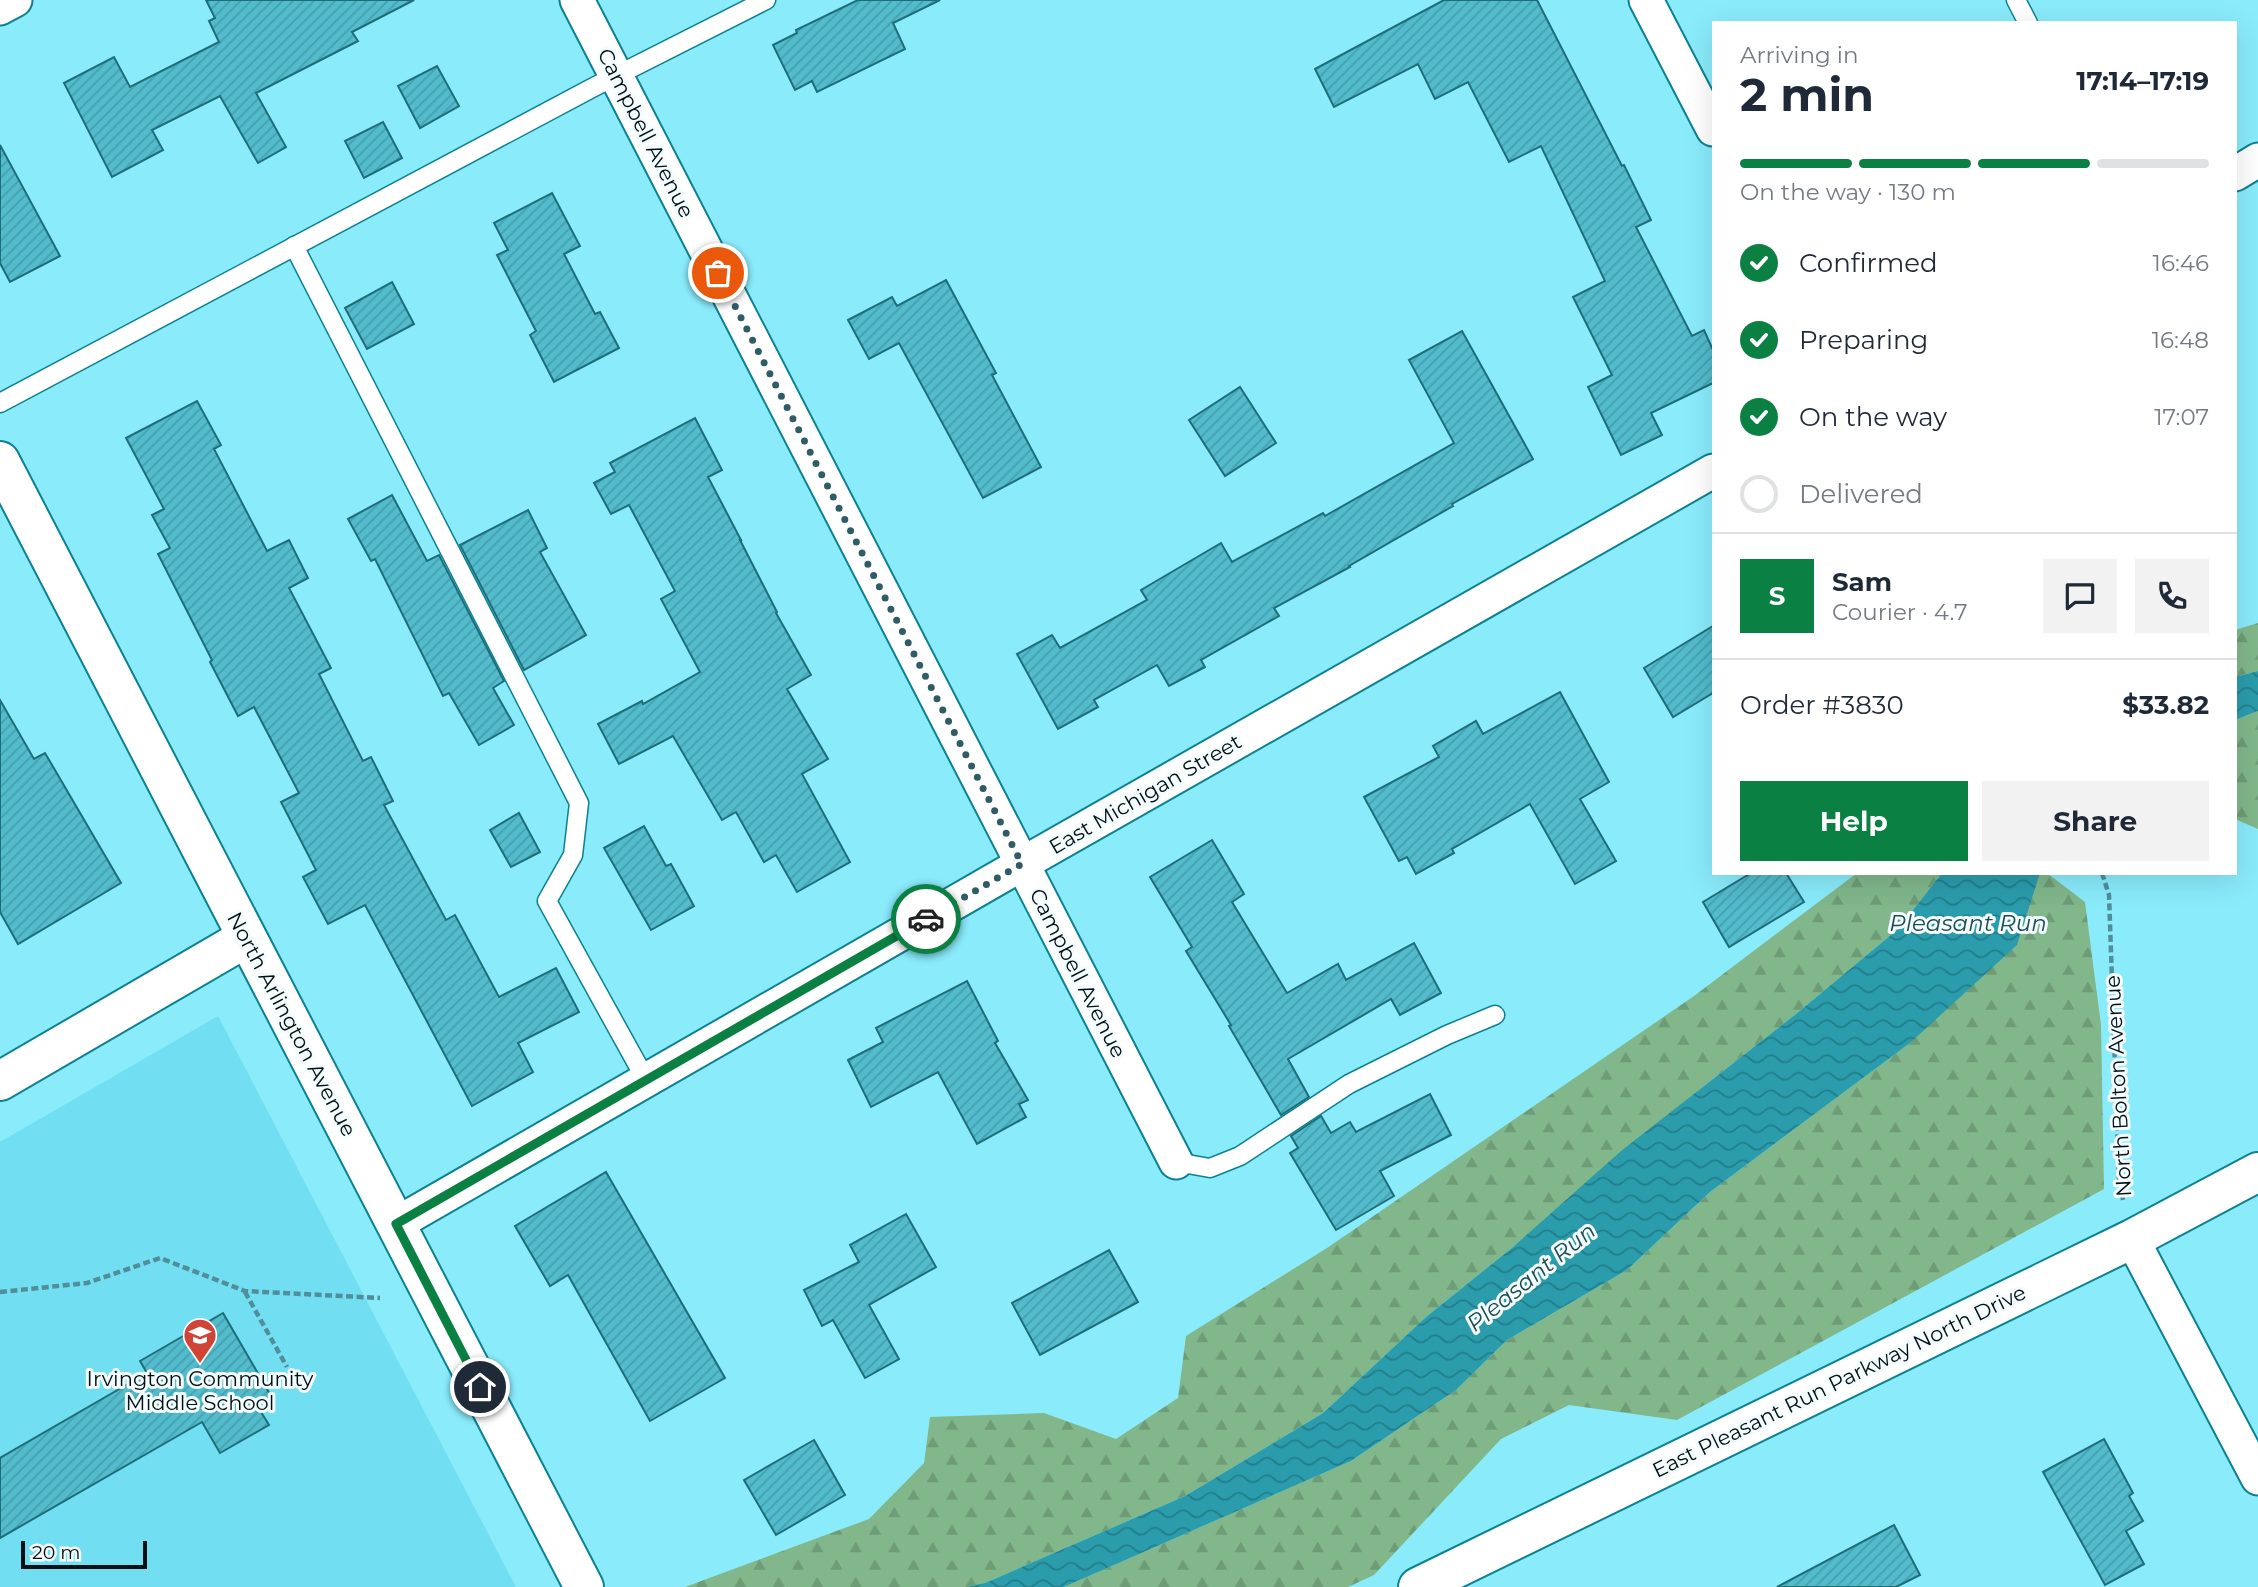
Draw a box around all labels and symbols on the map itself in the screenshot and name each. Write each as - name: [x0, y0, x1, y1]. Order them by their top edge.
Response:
- street label: Campbell Avenue: [593, 44, 699, 222]
- pin: [688, 243, 748, 303]
- street label: East Michigan Street: [1044, 729, 1246, 859]
- courier: [891, 884, 961, 954]
- street label: Campbell Avenue: [1025, 884, 1131, 1062]
- street label: North Arlington Avenue: [222, 907, 362, 1141]
- water label: Pleasant Run: [1889, 909, 2047, 937]
- street label: North Bolton Avenue: [2100, 975, 2136, 1197]
- water label: Pleasant Run: [1461, 1217, 1601, 1337]
- street label: East Pleasant Run Parkway North Drive: [1648, 1279, 2030, 1483]
- school or university icon: Irvington Community Middle School: [181, 1316, 219, 1365]
- pin: [450, 1357, 510, 1417]
- place label: Irvington Community Middle School: [87, 1366, 314, 1415]
- scale bar: [21, 1538, 147, 1570]

